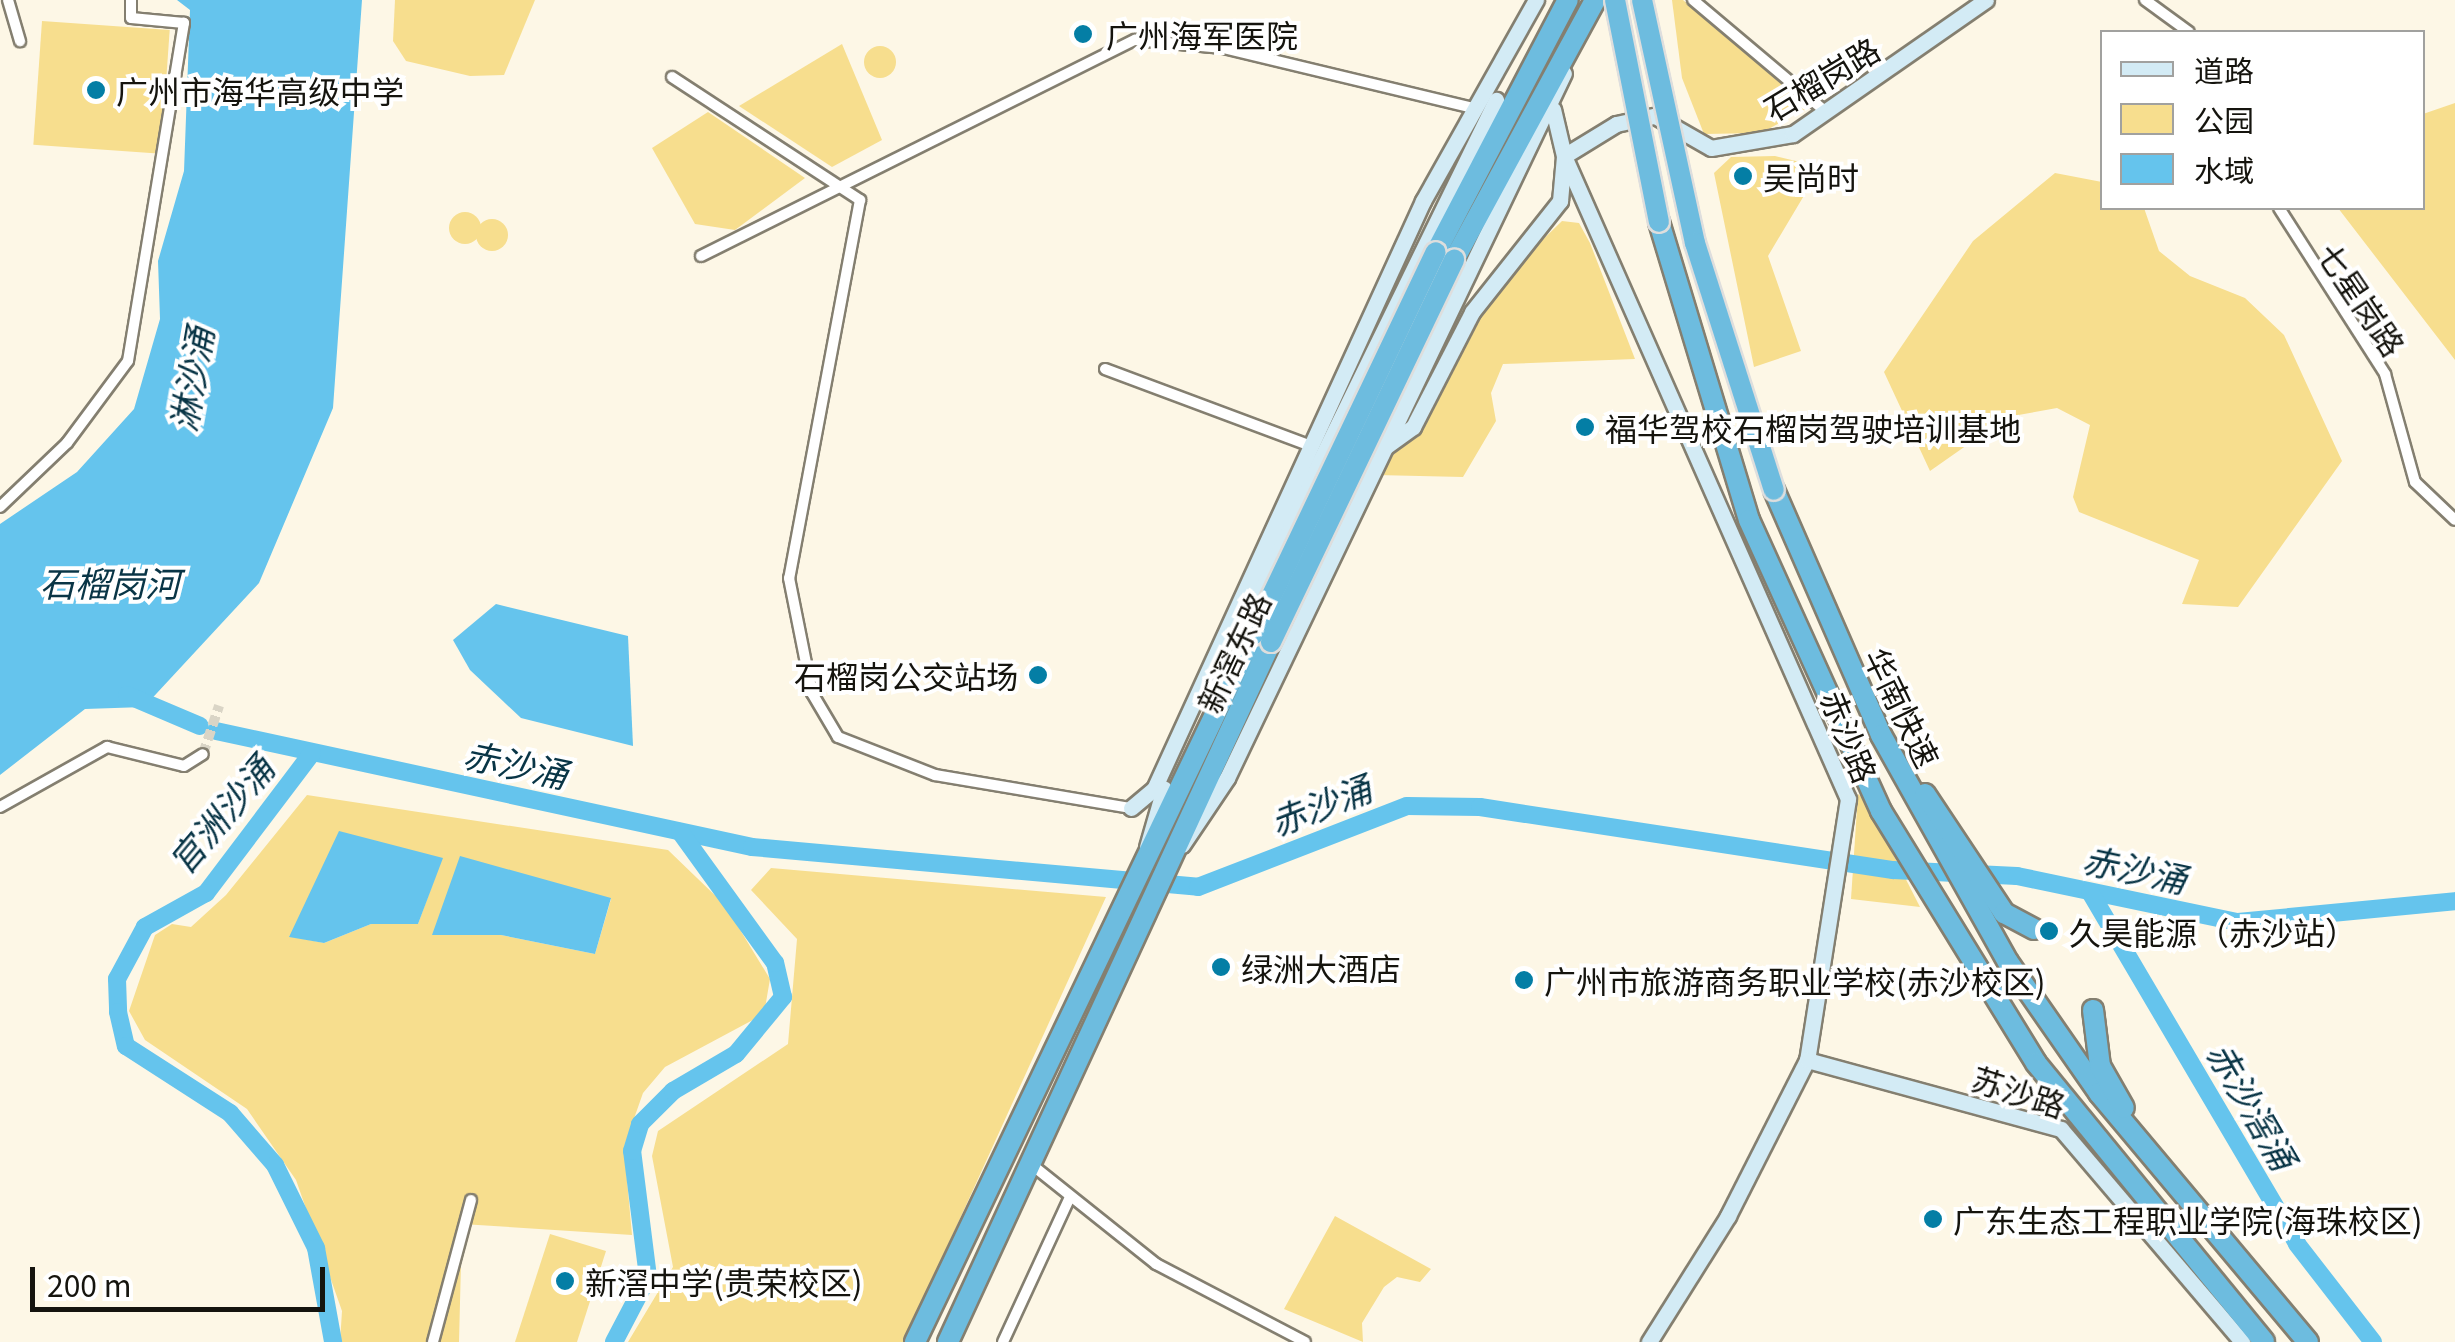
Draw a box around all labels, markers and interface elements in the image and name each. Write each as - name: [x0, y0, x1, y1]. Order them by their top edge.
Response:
- place label: 广州海军医院: [1106, 15, 1298, 53]
- marker: 广州海军医院: [1070, 21, 1096, 47]
- street label: 石榴岗路: [1756, 29, 1886, 127]
- legend: [2100, 30, 2425, 210]
- text: 道路: [2194, 47, 2254, 91]
- place label: 广州市海华高级中学: [116, 71, 404, 109]
- marker: 广州市海华高级中学: [85, 79, 107, 101]
- text: 公园: [2194, 97, 2254, 141]
- text: 水域: [2194, 147, 2254, 191]
- place label: 吴尚时: [1763, 157, 1859, 195]
- marker: 吴尚时: [1732, 165, 1754, 187]
- street label: 七星岗路: [2310, 235, 2414, 363]
- water label: 淋沙涌: [160, 324, 220, 434]
- place label: 福华驾校石榴岗驾驶培训基地: [1605, 408, 2021, 446]
- marker: 福华驾校石榴岗驾驶培训基地: [1574, 416, 1596, 438]
- water label: 石榴岗河: [40, 561, 180, 603]
- street label: 新滘东路: [1189, 586, 1277, 718]
- street label: 华南快速: [1858, 641, 1948, 773]
- place label: 石榴岗公交站场: [794, 656, 1018, 694]
- marker: 石榴岗公交站场: [1027, 664, 1049, 686]
- street label: 赤沙路: [1814, 684, 1886, 788]
- water label: 赤沙涌: [460, 732, 572, 794]
- water label: 官洲沙涌: [159, 747, 281, 881]
- water label: 赤沙涌: [1263, 766, 1377, 842]
- water label: 赤沙涌: [2079, 837, 2191, 899]
- place label: 久昊能源（赤沙站）: [2069, 912, 2357, 950]
- marker: 久昊能源（赤沙站）: [2038, 920, 2060, 942]
- place label: 绿洲大酒店: [1241, 948, 1401, 986]
- marker: 绿洲大酒店: [1210, 956, 1232, 978]
- place label: 广州市旅游商务职业学校(赤沙校区): [1544, 961, 2046, 999]
- marker: 广州市旅游商务职业学校(赤沙校区): [1513, 969, 1535, 991]
- water label: 赤沙滘涌: [2200, 1034, 2306, 1176]
- street label: 苏沙路: [1967, 1058, 2071, 1124]
- place label: 广东生态工程职业学院(海珠校区): [1953, 1200, 2423, 1238]
- marker: 广东生态工程职业学院(海珠校区): [1922, 1208, 1944, 1230]
- scale bar: [35, 1247, 330, 1309]
- text: 200 m: [47, 1262, 131, 1306]
- place label: 新滘中学(贵荣校区): [585, 1262, 863, 1300]
- marker: 新滘中学(贵荣校区): [554, 1270, 576, 1292]

